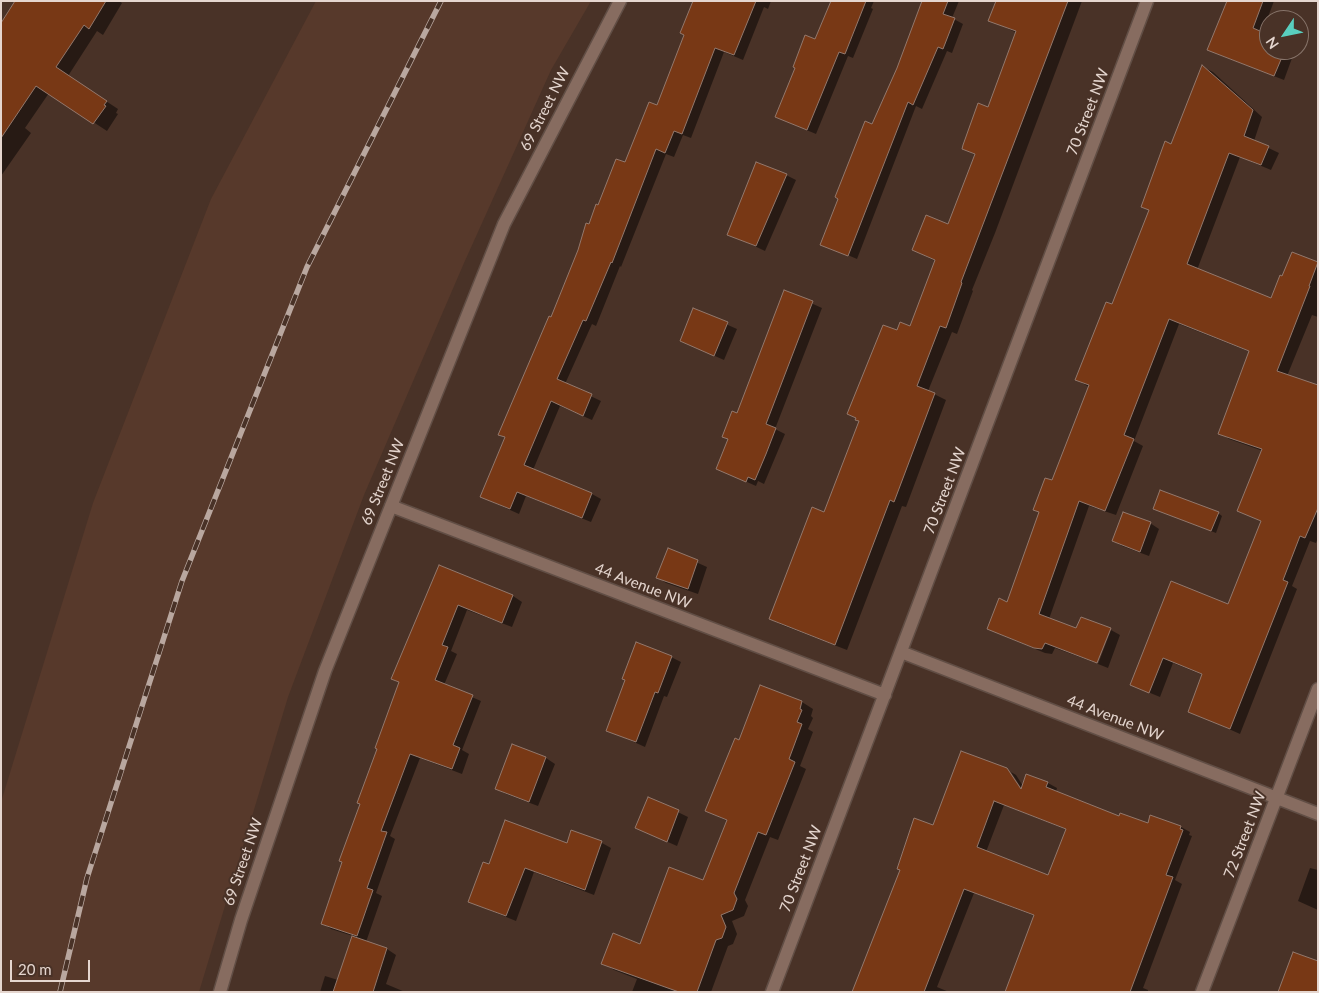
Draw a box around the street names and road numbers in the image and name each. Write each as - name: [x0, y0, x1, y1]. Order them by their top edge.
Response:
- street label: 69 Street NW: [516, 64, 574, 154]
- street label: 70 Street NW: [1063, 66, 1113, 158]
- street label: 69 Street NW: [358, 436, 408, 528]
- street label: 70 Street NW: [920, 445, 970, 537]
- street label: 44 Avenue NW: [592, 559, 694, 613]
- street label: 44 Avenue NW: [1064, 691, 1166, 745]
- street label: 72 Street NW: [1220, 789, 1270, 881]
- street label: 69 Street NW: [220, 816, 266, 908]
- street label: 70 Street NW: [776, 823, 826, 915]

